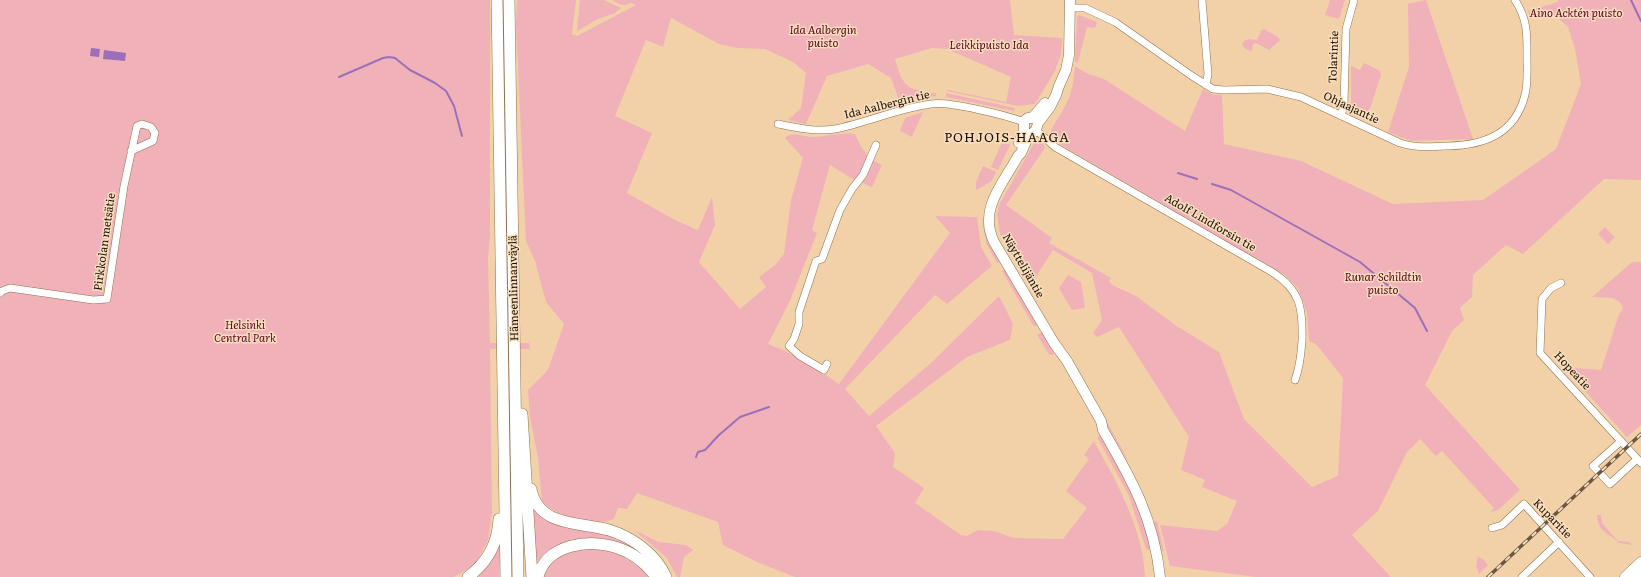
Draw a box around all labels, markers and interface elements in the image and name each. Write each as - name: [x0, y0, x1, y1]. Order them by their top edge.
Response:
- park label: Aino Acktén puisto: [1530, 7, 1622, 21]
- park label: Ida Aalbergin puisto: [789, 24, 857, 50]
- street label: Tolarintie: [1326, 30, 1342, 84]
- park label: Leikkipuisto Ida: [949, 39, 1029, 53]
- street label: Ida Aalbergin tie: [843, 88, 931, 122]
- street label: Ohjaajantie: [1321, 89, 1381, 127]
- district label: POHJOIS-HAAGA: [944, 130, 1070, 146]
- street label: Adolf Lindforsin tie: [1162, 191, 1258, 255]
- street label: Pirkkolan metsätie: [92, 192, 118, 292]
- street label: Näyttelijäntie: [999, 232, 1047, 300]
- street label: Hämeenlinnanväylä: [506, 235, 522, 341]
- park label: Runar Schildtin puisto: [1344, 271, 1422, 297]
- park label: Helsinki Central Park: [214, 319, 276, 345]
- street label: Hopeatie: [1551, 349, 1593, 393]
- street label: Kuparitie: [1530, 497, 1574, 541]

